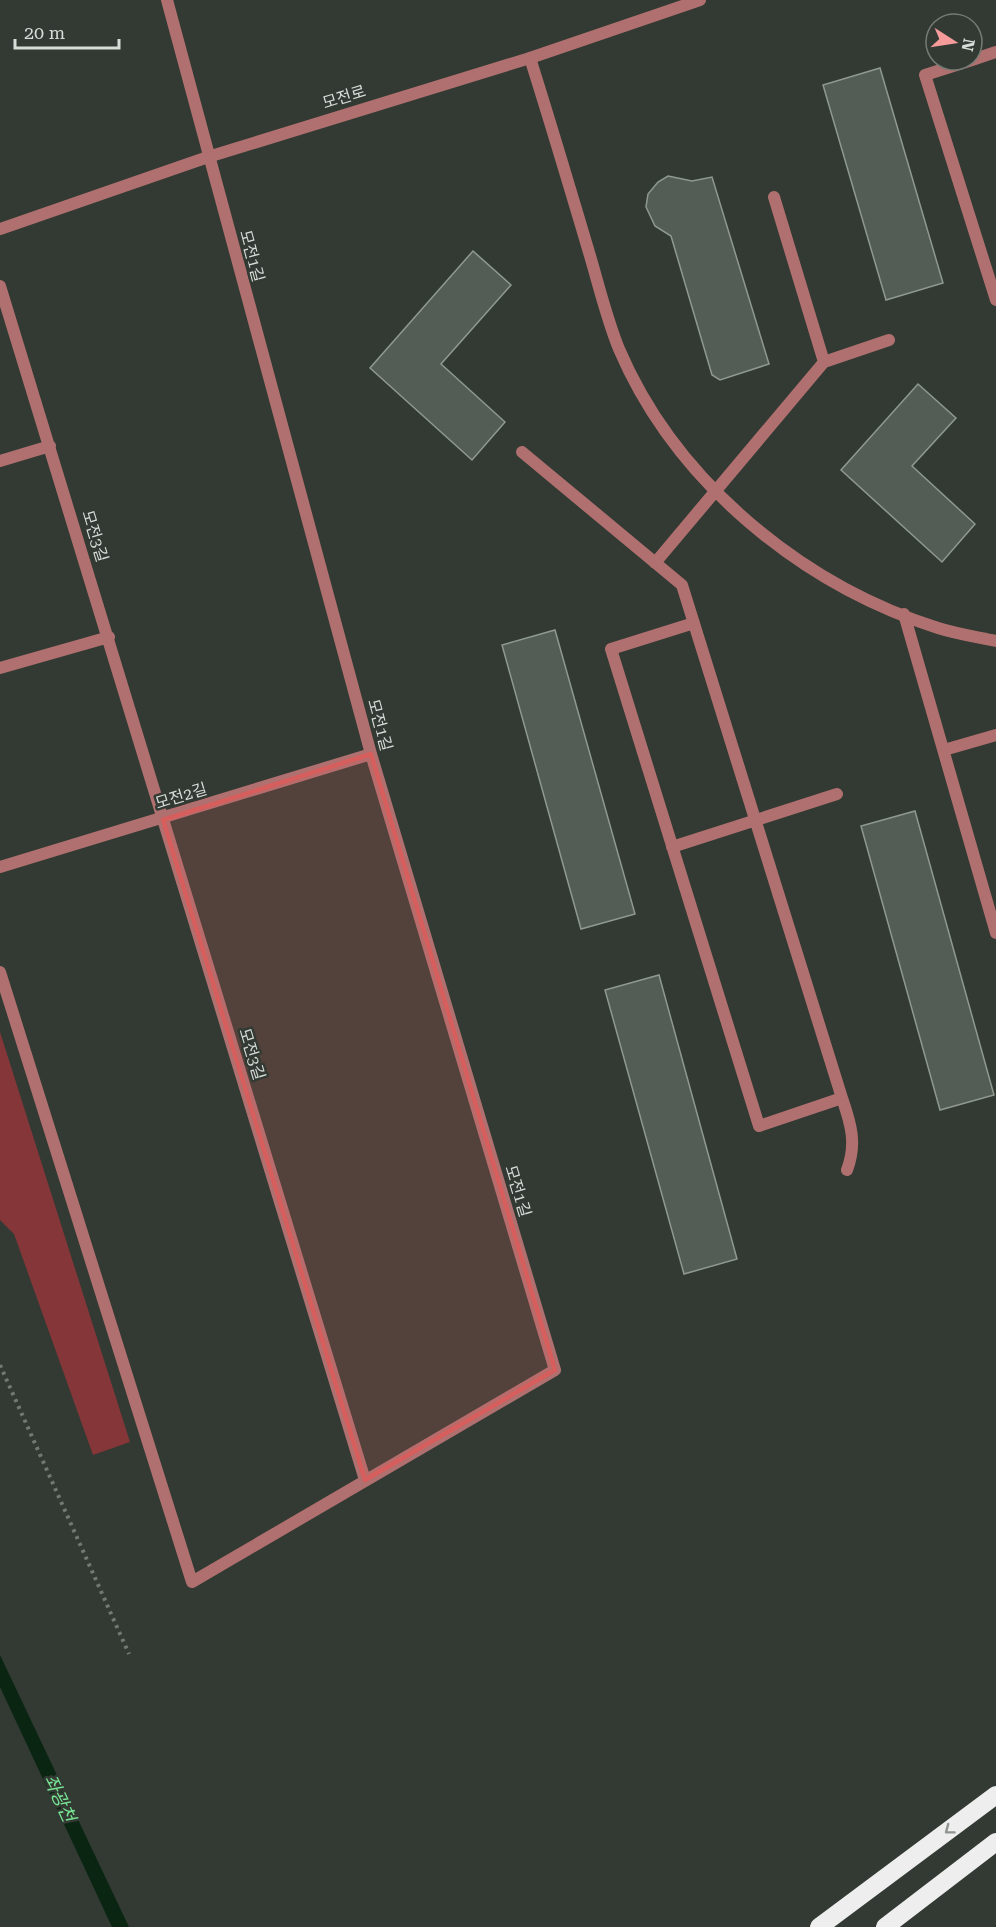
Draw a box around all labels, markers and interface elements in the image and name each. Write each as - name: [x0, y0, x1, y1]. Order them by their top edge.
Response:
- scale bar: [15, 12, 118, 50]
- north arrow: [924, 12, 984, 72]
- text: 20 m: [24, 22, 65, 43]
- text: N: [958, 37, 979, 53]
- street label: 모전로: [320, 81, 368, 113]
- street label: 모전1길: [236, 228, 268, 284]
- street label: 모전3길: [78, 508, 112, 564]
- street label: 모전1길: [364, 697, 396, 753]
- street label: 모전2길: [153, 779, 209, 813]
- street label: 모전3길: [235, 1026, 269, 1082]
- street label: 모전1길: [501, 1163, 535, 1219]
- water label: 좌광천: [40, 1771, 81, 1827]
- one-way arrow: [945, 1823, 956, 1834]

